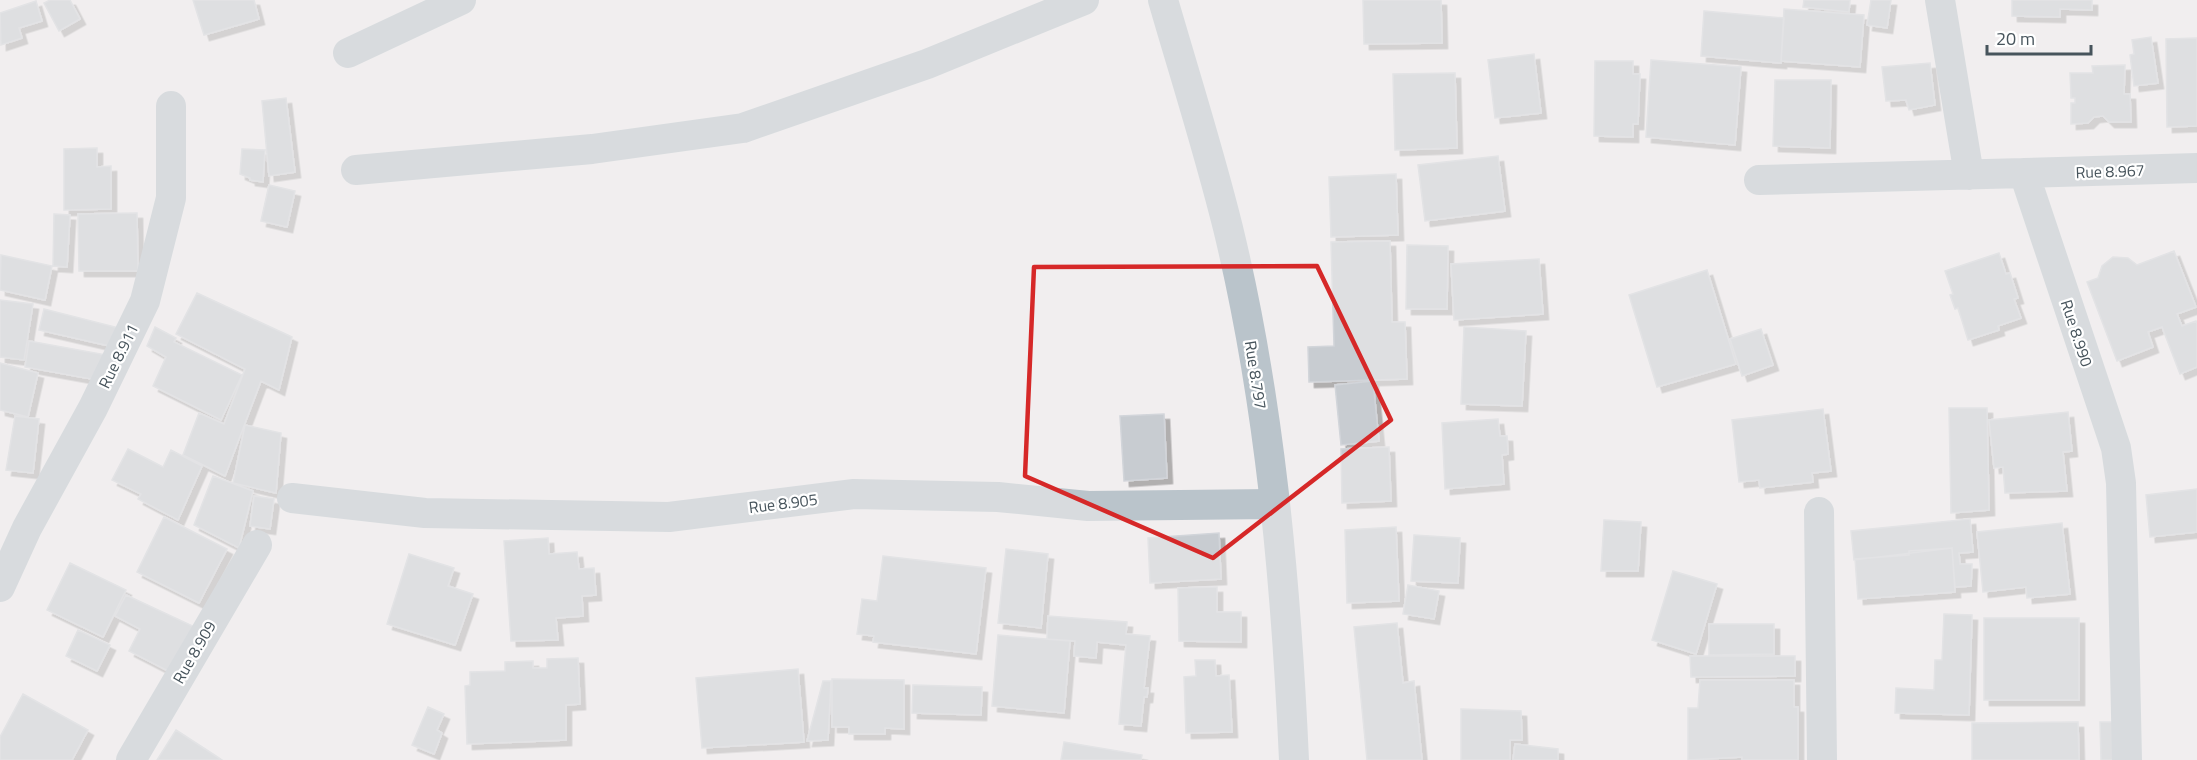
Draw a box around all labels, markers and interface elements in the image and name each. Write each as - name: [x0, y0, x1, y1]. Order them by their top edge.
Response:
- scale bar: [1987, 18, 2090, 56]
- text: 20 m: [1996, 25, 2035, 52]
- street label: Rue 8.967: [2075, 158, 2145, 184]
- street label: Rue 8.990: [2055, 296, 2099, 370]
- street label: Rue 8.911: [92, 320, 144, 392]
- street label: Rue 8.797: [1239, 339, 1273, 411]
- street label: Rue 8.905: [747, 487, 819, 519]
- street label: Rue 8.909: [166, 616, 222, 688]

